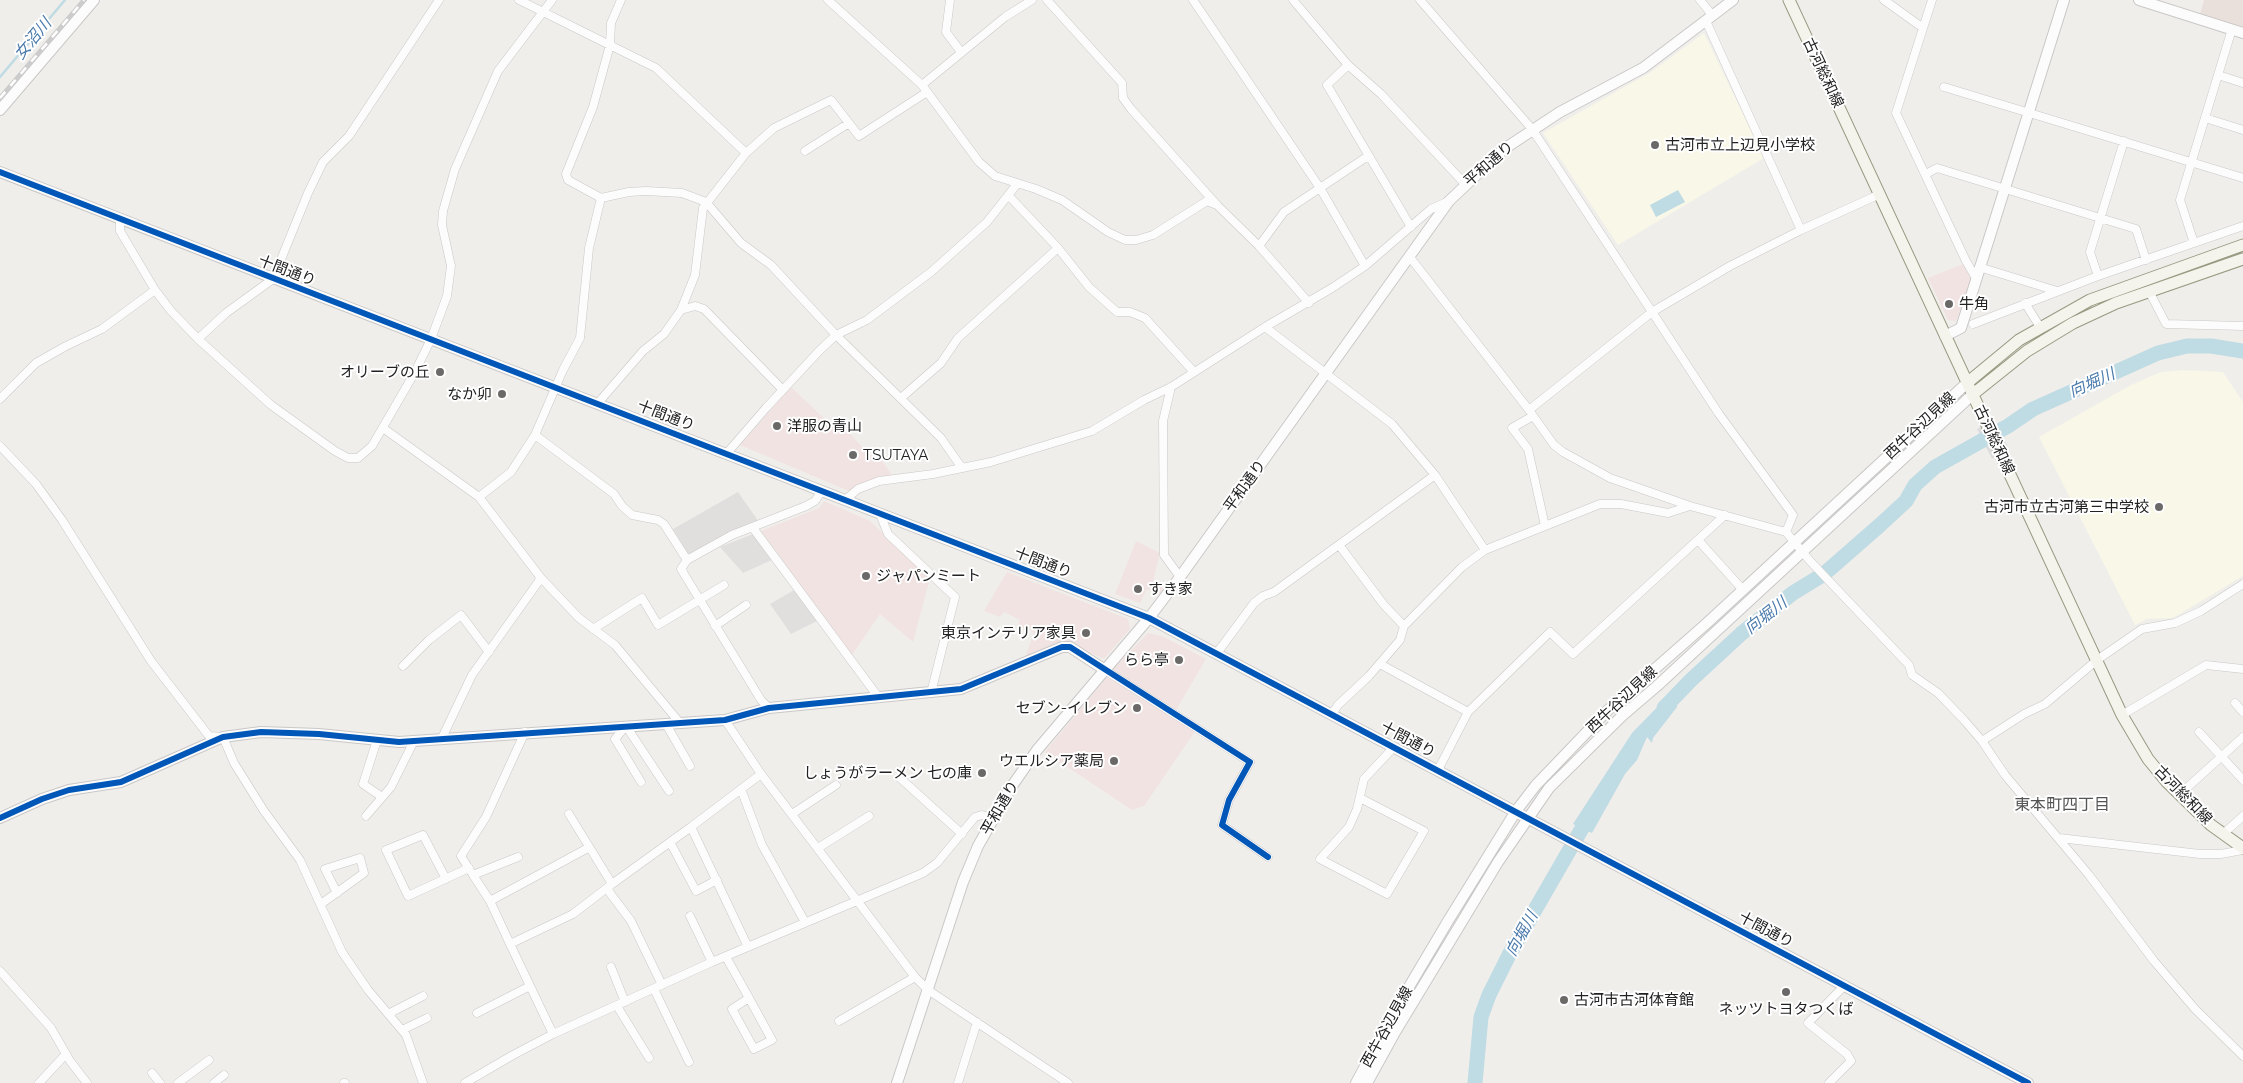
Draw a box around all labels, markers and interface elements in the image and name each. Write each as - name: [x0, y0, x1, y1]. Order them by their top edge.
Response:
- water label: 女沼川: [10, 14, 56, 64]
- street label: 古河総和線: [1799, 35, 1847, 111]
- place label: 古河市立上辺見小学校: [1665, 136, 1815, 154]
- street label: 平和通り: [1460, 138, 1518, 190]
- marker: 古河市立上辺見小学校: [1649, 139, 1661, 151]
- street label: 十間通り: [256, 252, 318, 290]
- place label: 牛角: [1959, 295, 1989, 313]
- marker: 牛角: [1943, 298, 1955, 310]
- place label: オリーブの丘: [340, 363, 430, 381]
- water label: 向堀川: [2066, 364, 2118, 402]
- marker: オリーブの丘: [434, 366, 446, 378]
- place label: なか卯: [447, 385, 492, 403]
- marker: なか卯: [496, 388, 508, 400]
- street label: 西牛谷辺見線: [1881, 389, 1959, 463]
- street label: 十間通り: [635, 397, 697, 435]
- street label: 古河総和線: [1970, 402, 2018, 478]
- place label: 洋服の青山: [787, 417, 862, 435]
- marker: 洋服の青山: [771, 420, 783, 432]
- place label: TSUTAYA: [863, 446, 928, 464]
- marker: TSUTAYA: [847, 449, 859, 461]
- street label: 平和通り: [1220, 456, 1270, 516]
- place label: 古河市立古河第三中学校: [1984, 498, 2149, 516]
- marker: 古河市立古河第三中学校: [2153, 501, 2165, 513]
- street label: 十間通り: [1012, 544, 1074, 582]
- place label: ジャパンミート: [876, 567, 981, 585]
- marker: ジャパンミート: [860, 570, 872, 582]
- place label: すき家: [1148, 580, 1193, 598]
- marker: すき家: [1132, 583, 1144, 595]
- water label: 向堀川: [1741, 594, 1791, 638]
- place label: 東京インテリア家具: [941, 624, 1076, 642]
- marker: 東京インテリア家具: [1080, 627, 1092, 639]
- place label: らら亭: [1124, 651, 1169, 669]
- marker: らら亭: [1173, 654, 1185, 666]
- street label: 西牛谷辺見線: [1583, 663, 1661, 737]
- place label: セブン-イレブン: [1016, 699, 1127, 717]
- marker: セブン-イレブン: [1131, 702, 1143, 714]
- street label: 十間通り: [1377, 718, 1439, 762]
- place label: ウエルシア薬局: [999, 752, 1104, 770]
- marker: ウエルシア薬局: [1108, 755, 1120, 767]
- street label: 古河総和線: [2150, 762, 2216, 828]
- place label: しょうがラーメン 七の庫: [803, 764, 972, 782]
- marker: しょうがラーメン 七の庫: [976, 767, 988, 779]
- street label: 平和通り: [977, 778, 1023, 838]
- district label: 東本町四丁目: [2014, 795, 2110, 815]
- water label: 向堀川: [1502, 908, 1542, 960]
- street label: 十間通り: [1735, 908, 1797, 952]
- street label: 西牛谷辺見線: [1357, 983, 1417, 1071]
- marker: ネッツトヨタつくば: [1780, 986, 1792, 998]
- place label: 古河市古河体育館: [1574, 991, 1694, 1009]
- marker: 古河市古河体育館: [1558, 994, 1570, 1006]
- place label: ネッツトヨタつくば: [1719, 1000, 1853, 1018]

